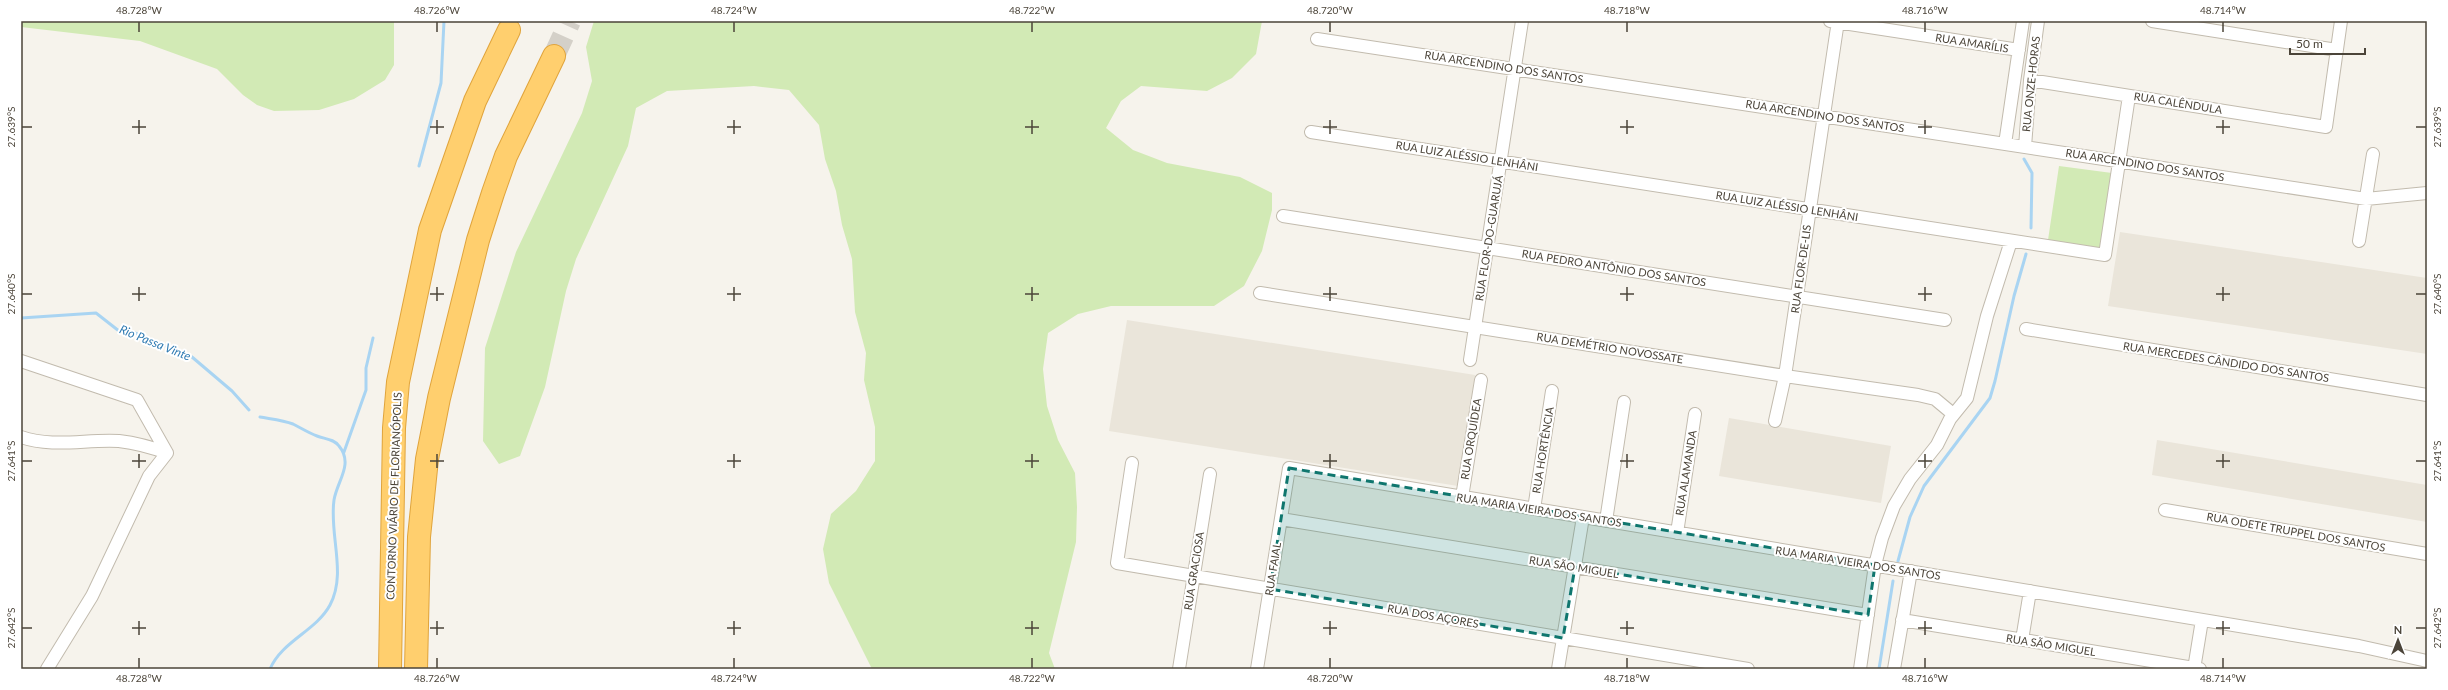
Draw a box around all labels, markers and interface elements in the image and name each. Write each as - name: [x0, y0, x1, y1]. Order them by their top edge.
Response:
- text: 48.728°W: [116, 4, 163, 16]
- text: 48.726°W: [414, 4, 461, 16]
- text: 48.724°W: [711, 4, 758, 16]
- text: 48.722°W: [1009, 4, 1056, 16]
- text: 48.720°W: [1307, 4, 1354, 16]
- text: 48.718°W: [1604, 4, 1651, 16]
- text: 48.716°W: [1902, 4, 1949, 16]
- text: 48.714°W: [2200, 4, 2247, 16]
- street label: RUA AMARÍLIS: [1934, 30, 2010, 55]
- scale bar: [2290, 30, 2365, 56]
- street label: RUA ONZE-HORAS: [2019, 35, 2042, 133]
- text: 50 m: [2296, 36, 2323, 51]
- street label: RUA ARCENDINO DOS SANTOS: [1424, 48, 1584, 85]
- street label: RUA CALÊNDULA: [2133, 89, 2224, 116]
- street label: RUA ARCENDINO DOS SANTOS: [1745, 97, 1905, 134]
- text: 27.639°S: [5, 107, 17, 147]
- text: 27.639°S: [2431, 107, 2443, 147]
- street label: RUA LUIZ ALÉSSIO LENHÂNI: [1395, 138, 1539, 173]
- street label: RUA ARCENDINO DOS SANTOS: [2065, 146, 2225, 183]
- street label: RUA FLOR-DO-GUARUJÁ: [1472, 174, 1505, 302]
- street label: RUA LUIZ ALÉSSIO LENHÂNI: [1715, 188, 1859, 223]
- street label: RUA FLOR-DE-LIS: [1788, 224, 1813, 314]
- street label: RUA PEDRO ANTÔNIO DOS SANTOS: [1521, 246, 1707, 289]
- text: 27.640°S: [5, 274, 17, 314]
- text: 27.640°S: [2431, 274, 2443, 314]
- water label: Rio Passa Vinte: [117, 321, 193, 364]
- street label: RUA DEMÉTRIO NOVOSSATE: [1536, 329, 1684, 366]
- street label: RUA MERCEDES CÂNDIDO DOS SANTOS: [2122, 339, 2330, 384]
- street label: CONTORNO VIÁRIO DE FLORIANÓPOLIS: [383, 392, 404, 600]
- street label: RUA ORQUÍDEA: [1458, 397, 1483, 481]
- street label: RUA HORTÊNCIA: [1529, 405, 1556, 494]
- street label: RUA ALAMANDA: [1672, 429, 1699, 517]
- text: 27.641°S: [5, 441, 17, 481]
- text: 27.641°S: [2431, 441, 2443, 481]
- street label: RUA MARIA VIEIRA DOS SANTOS: [1456, 490, 1623, 529]
- street label: RUA ODETE TRUPPEL DOS SANTOS: [2206, 509, 2386, 554]
- street label: RUA GRACIOSA: [1181, 530, 1206, 611]
- street label: RUA FAIAL: [1262, 541, 1283, 597]
- street label: RUA MARIA VIEIRA DOS SANTOS: [1775, 543, 1942, 582]
- street label: RUA SÃO MIGUEL: [1528, 553, 1620, 580]
- street label: RUA DOS AÇORES: [1386, 601, 1480, 630]
- text: 27.642°S: [5, 608, 17, 648]
- text: 27.642°S: [2431, 608, 2443, 648]
- north arrow: [2378, 620, 2418, 660]
- text: N: [2394, 623, 2402, 636]
- street label: RUA SÃO MIGUEL: [2005, 631, 2097, 658]
- text: 48.728°W: [116, 672, 163, 684]
- text: 48.726°W: [414, 672, 461, 684]
- text: 48.724°W: [711, 672, 758, 684]
- text: 48.722°W: [1009, 672, 1056, 684]
- text: 48.720°W: [1307, 672, 1354, 684]
- text: 48.718°W: [1604, 672, 1651, 684]
- text: 48.716°W: [1902, 672, 1949, 684]
- text: 48.714°W: [2200, 672, 2247, 684]

